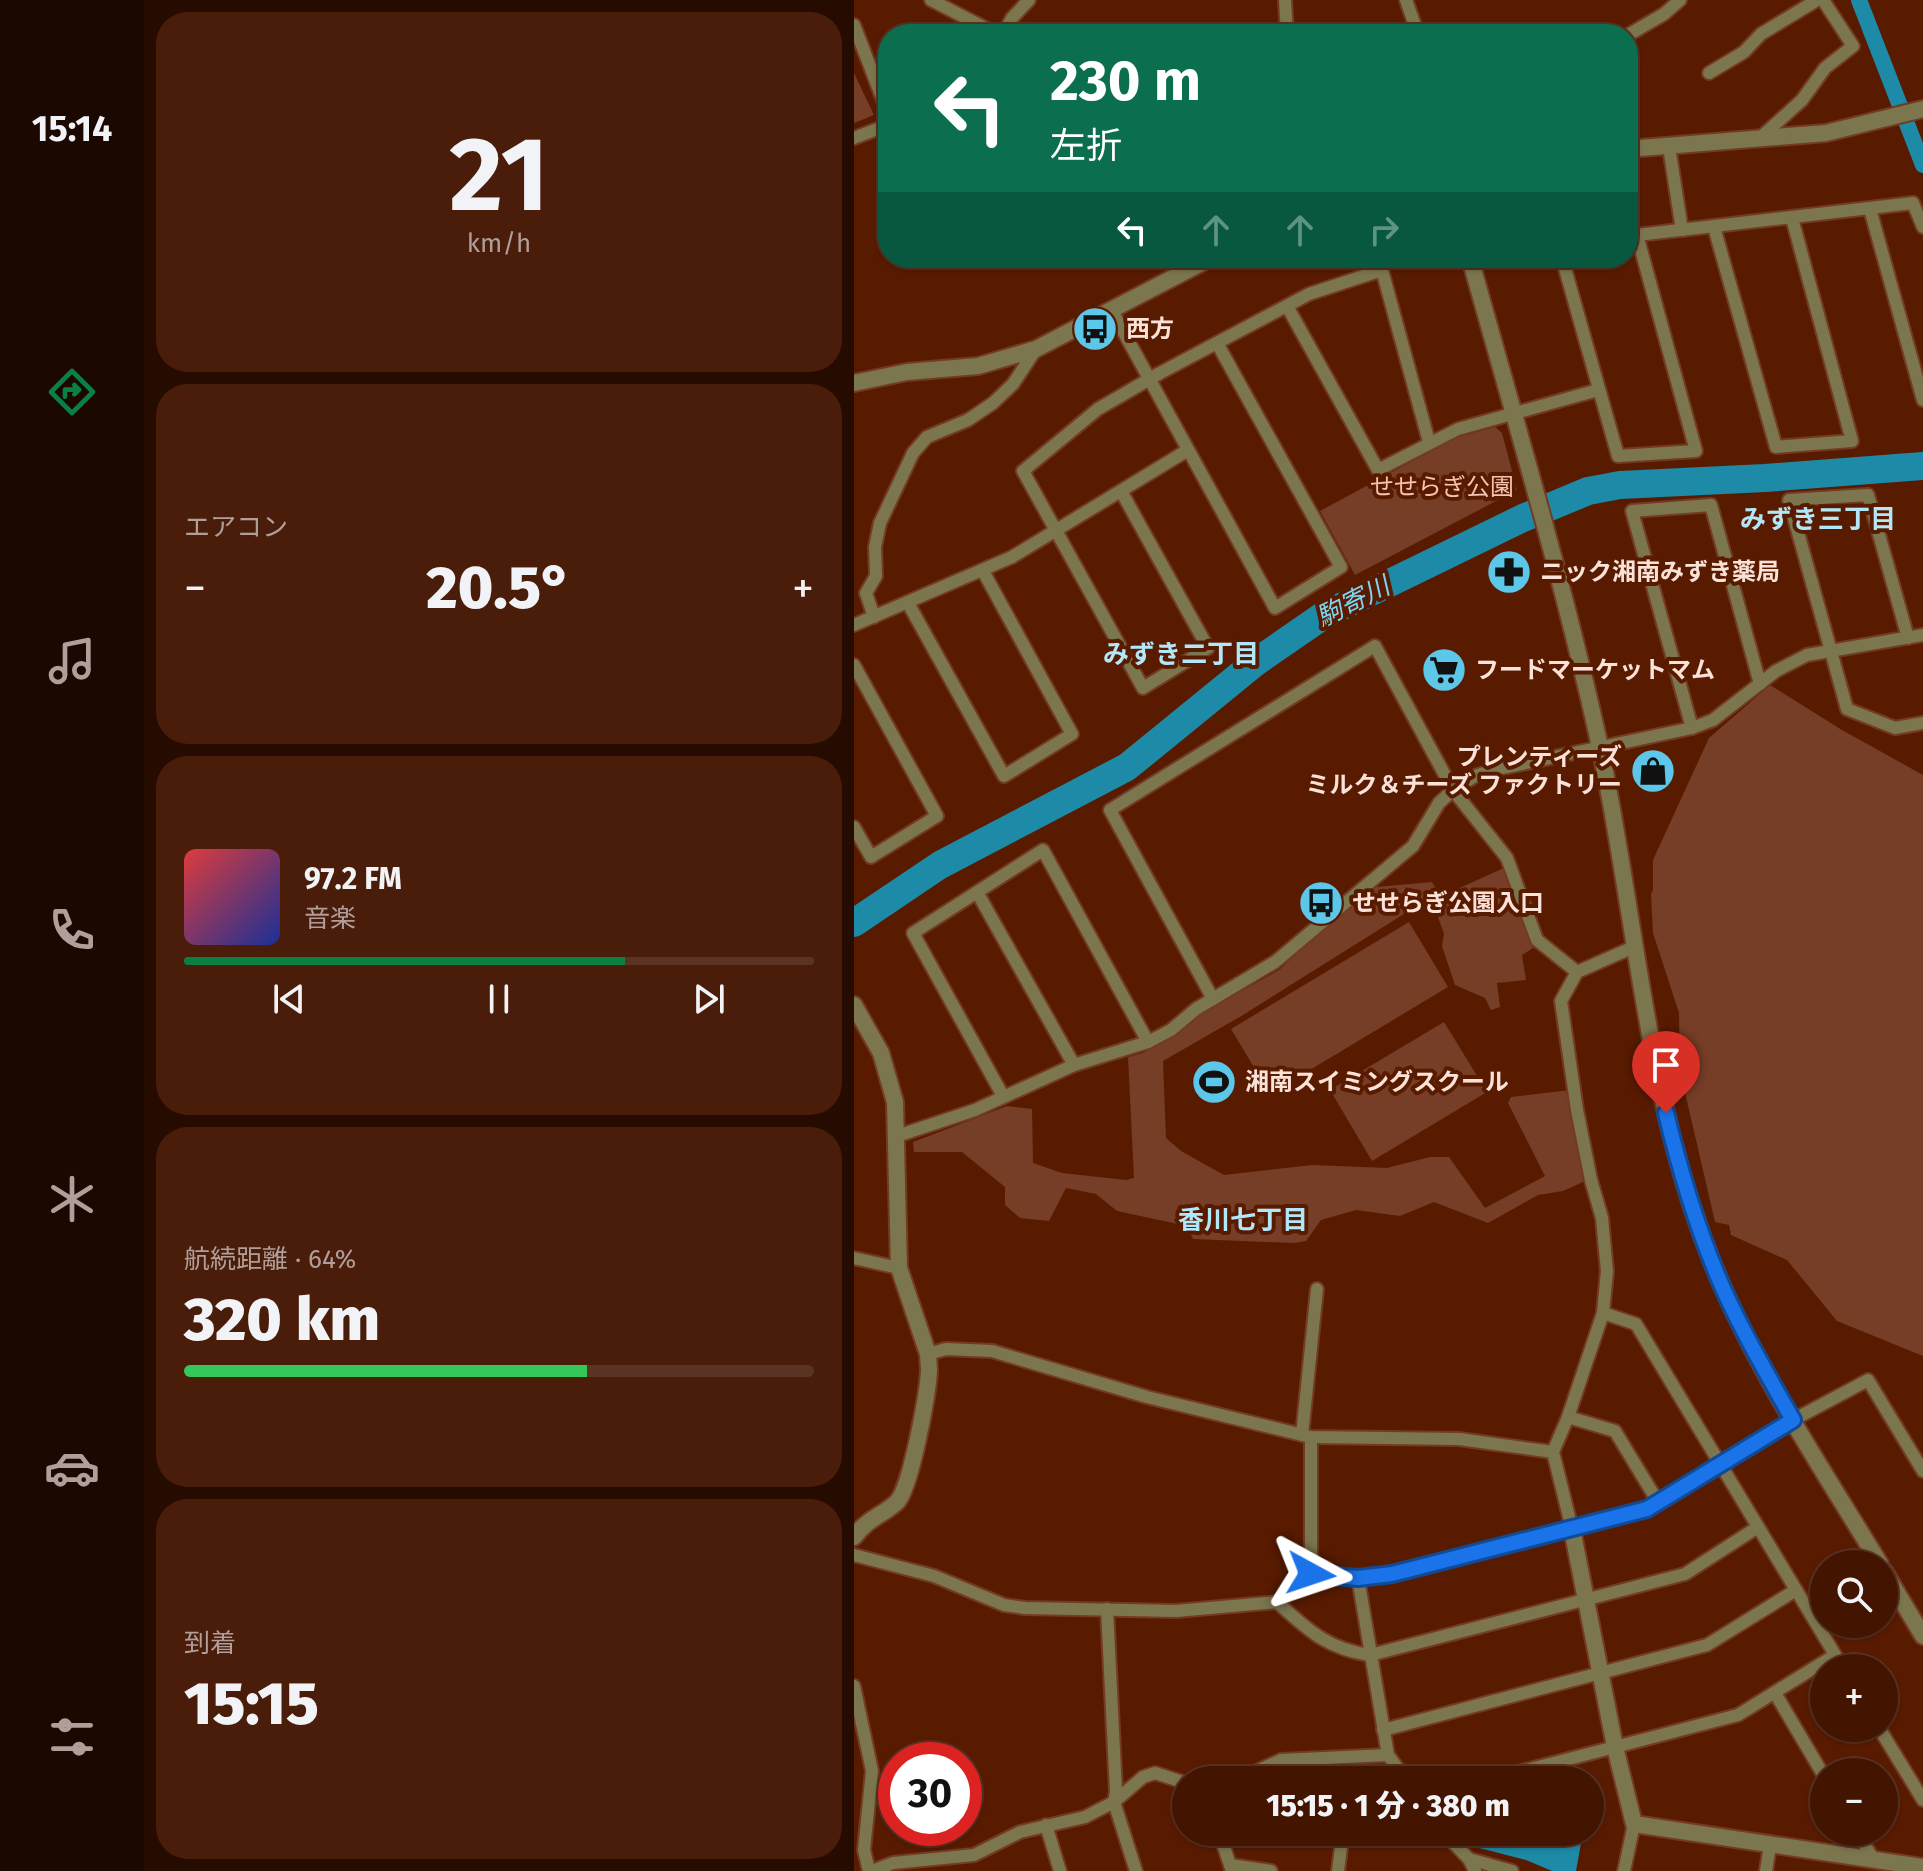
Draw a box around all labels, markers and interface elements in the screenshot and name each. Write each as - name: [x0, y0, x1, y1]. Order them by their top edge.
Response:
- text: 230 m: [1050, 48, 1201, 115]
- icon: left: [918, 56, 1022, 160]
- text: 15:14: [32, 107, 112, 151]
- text: 21: [449, 113, 549, 238]
- text: 左折: [1050, 124, 1122, 168]
- icon: left: [1110, 208, 1154, 252]
- icon: ahead: [1194, 208, 1238, 252]
- icon: ahead: [1278, 208, 1322, 252]
- icon: right: [1362, 208, 1406, 252]
- text: km/h: [467, 228, 531, 259]
- bus stop icon: 西方: [1071, 305, 1119, 353]
- place label: 西方: [1126, 315, 1174, 343]
- icon: directions: [44, 364, 100, 420]
- park label: せせらぎ公園: [1370, 473, 1514, 501]
- district label: みずき三丁目: [1740, 504, 1896, 535]
- text: エアコン: [184, 512, 288, 543]
- pharmacy icon: ニック湘南みずき薬局: [1485, 548, 1533, 596]
- text: 20.5°: [426, 552, 572, 624]
- place label: ニック湘南みずき薬局: [1540, 558, 1780, 586]
- text: −: [184, 562, 206, 615]
- text: +: [792, 562, 814, 615]
- water label: 駒寄川: [1311, 569, 1397, 634]
- icon: music: [44, 633, 100, 689]
- district label: みずき二丁目: [1103, 639, 1259, 670]
- supermarket icon: フードマーケットマム: [1420, 646, 1468, 694]
- place label: フードマーケットマム: [1475, 656, 1715, 684]
- place label: プレンティーズ ミルク＆チーズ ファクトリー: [1306, 743, 1622, 799]
- shop icon: プレンティーズ ミルク＆チーズ ファクトリー: [1629, 747, 1677, 795]
- text: 97.2 FM: [304, 861, 402, 897]
- bus stop icon: せせらぎ公園入口: [1297, 879, 1345, 927]
- place label: せせらぎ公園入口: [1352, 889, 1544, 917]
- icon: phone: [44, 902, 100, 958]
- text: 音楽: [304, 903, 356, 934]
- icon: previous: [267, 977, 311, 1021]
- icon: pause: [477, 977, 521, 1021]
- icon: next: [687, 977, 731, 1021]
- pin: [1632, 1031, 1700, 1113]
- icon: arrive: [1644, 1043, 1688, 1087]
- sports icon: 湘南スイミングスクール: [1190, 1058, 1238, 1106]
- place label: 湘南スイミングスクール: [1245, 1068, 1509, 1096]
- icon: climate: [44, 1171, 100, 1227]
- district label: 香川七丁目: [1178, 1205, 1308, 1236]
- text: 航続距離 · 64%: [184, 1244, 356, 1275]
- text: 320 km: [184, 1284, 380, 1356]
- icon: car: [44, 1440, 100, 1496]
- position arrow: [1269, 1532, 1353, 1616]
- map controls: [1810, 1550, 1898, 1846]
- button: search: [1810, 1550, 1898, 1638]
- text: 到着: [184, 1628, 236, 1659]
- button: +: [1810, 1654, 1898, 1742]
- text: 15:15: [184, 1668, 319, 1740]
- icon: filters: [44, 1709, 100, 1765]
- speed limit sign: 30: [878, 1742, 982, 1846]
- button: −: [1810, 1758, 1898, 1846]
- text: 15:15 · 1 分 · 380 m: [1266, 1788, 1510, 1824]

